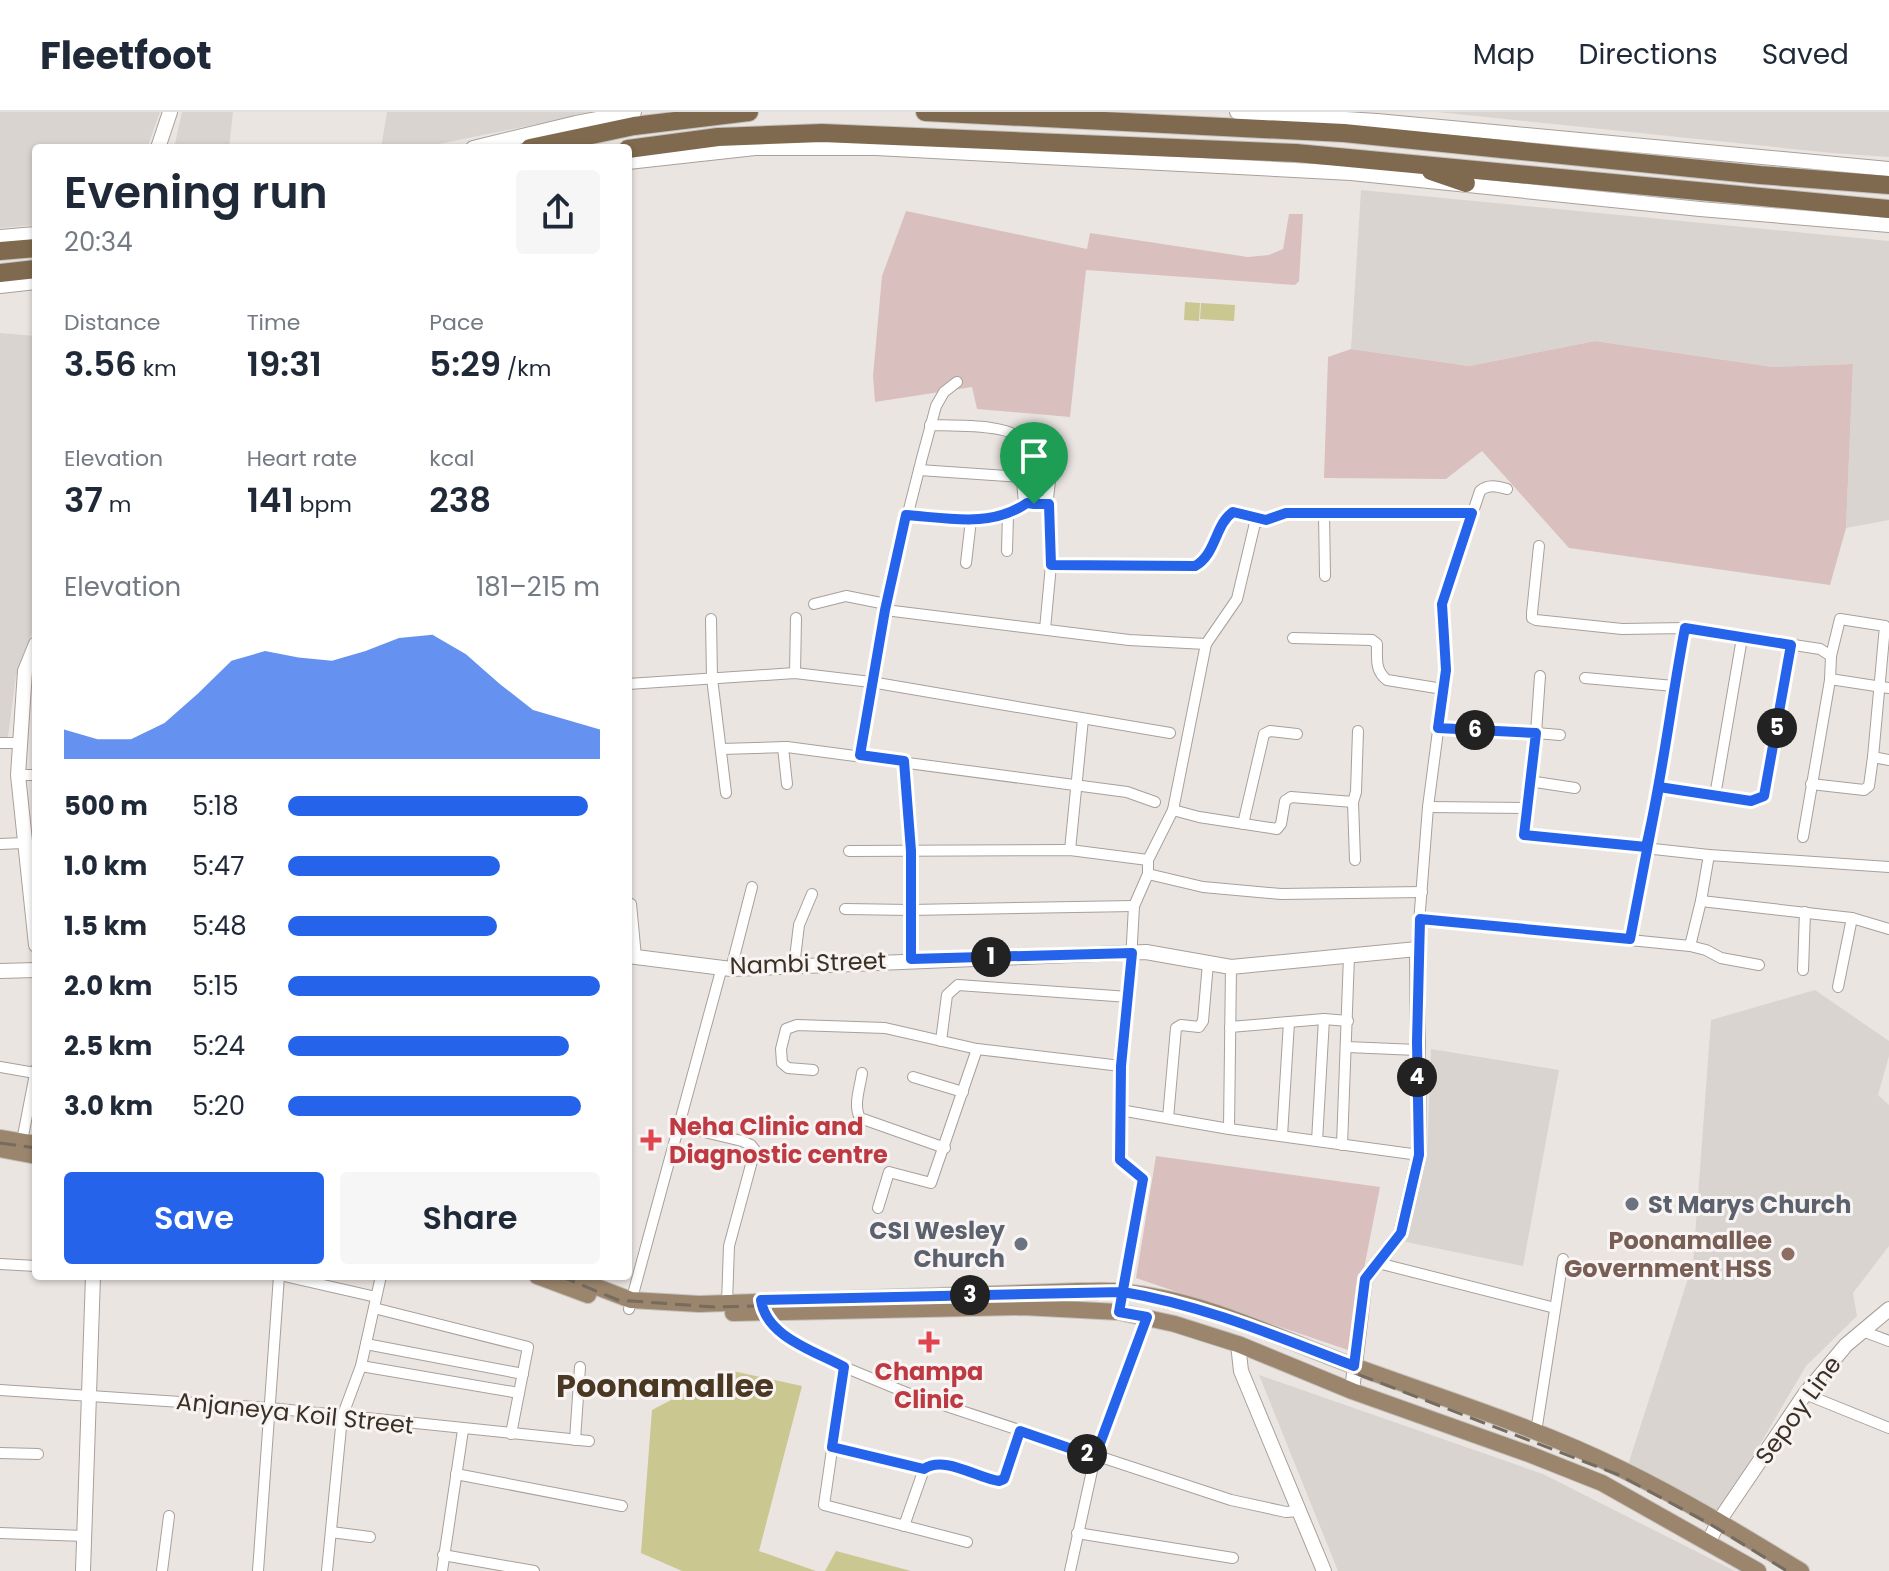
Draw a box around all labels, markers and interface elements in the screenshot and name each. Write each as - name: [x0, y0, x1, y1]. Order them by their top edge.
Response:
- text: Fleetfoot: [40, 29, 212, 82]
- text: Map: [1473, 35, 1535, 74]
- text: Directions: [1579, 35, 1718, 74]
- text: Saved: [1762, 35, 1849, 74]
- text: Evening run: [64, 162, 328, 223]
- button: share: [516, 170, 600, 254]
- text: 20:34: [64, 224, 132, 260]
- text: Distance: [64, 307, 160, 338]
- text: Time: [247, 307, 300, 338]
- text: Pace: [429, 307, 484, 338]
- text: 3.56: [64, 340, 137, 388]
- text: 19:31: [247, 340, 322, 388]
- text: 5:29: [429, 340, 501, 388]
- text: km: [137, 353, 177, 384]
- text: /km: [501, 353, 551, 384]
- pin: [1000, 422, 1068, 504]
- icon: arrive: [1012, 434, 1056, 478]
- text: Elevation: [64, 443, 163, 474]
- text: Heart rate: [247, 443, 357, 474]
- text: kcal: [429, 443, 474, 474]
- text: 37: [64, 476, 103, 524]
- text: 141: [247, 476, 294, 524]
- text: 238: [429, 476, 491, 524]
- text: m: [103, 489, 132, 520]
- text: bpm: [294, 489, 352, 520]
- text: Elevation: [64, 569, 181, 605]
- text: 181–215 m: [476, 569, 600, 605]
- pin: 5: [1757, 708, 1797, 748]
- pin: 6: [1455, 710, 1495, 750]
- text: 5: [1770, 712, 1784, 743]
- text: 6: [1468, 714, 1482, 745]
- text: 500 m: [64, 788, 148, 824]
- text: 5:18: [192, 788, 239, 824]
- text: 1.0 km: [64, 848, 147, 884]
- text: 5:47: [192, 848, 244, 884]
- text: 1.5 km: [64, 908, 147, 944]
- text: 5:48: [192, 908, 247, 944]
- pin: 1: [971, 937, 1011, 977]
- text: 1: [987, 941, 995, 972]
- street label: Nambi Street: [729, 944, 887, 982]
- text: 2.0 km: [64, 968, 152, 1004]
- text: 5:15: [192, 968, 239, 1004]
- text: 2.5 km: [64, 1028, 152, 1064]
- text: 5:24: [192, 1028, 245, 1064]
- pin: 4: [1397, 1057, 1437, 1097]
- text: 4: [1410, 1061, 1424, 1092]
- text: 3.0 km: [64, 1088, 153, 1124]
- text: 5:20: [192, 1088, 245, 1124]
- place label: Neha Clinic and Diagnostic centre: [669, 1110, 888, 1171]
- marker: Neha Clinic and Diagnostic centre: [640, 1129, 662, 1151]
- button: Save: [64, 1172, 324, 1264]
- button: Share: [340, 1172, 600, 1264]
- place label: St Marys Church: [1648, 1188, 1851, 1221]
- marker: St Marys Church: [1623, 1195, 1641, 1213]
- place label: CSI Wesley Church: [869, 1214, 1006, 1275]
- place label: Poonamallee Government HSS: [1564, 1224, 1772, 1285]
- marker: CSI Wesley Church: [1012, 1235, 1030, 1253]
- marker: Poonamallee Government HSS: [1779, 1245, 1797, 1263]
- pin: 3: [950, 1275, 990, 1315]
- text: 3: [963, 1279, 977, 1310]
- marker: Champa Clinic: [918, 1331, 940, 1353]
- street label: Sepoy Line: [1747, 1349, 1849, 1471]
- place label: Champa Clinic: [875, 1355, 983, 1416]
- district label: Poonamallee: [556, 1363, 774, 1408]
- street label: Anjaneya Koil Street: [175, 1384, 415, 1442]
- pin: 2: [1067, 1434, 1107, 1474]
- text: 2: [1081, 1438, 1093, 1469]

